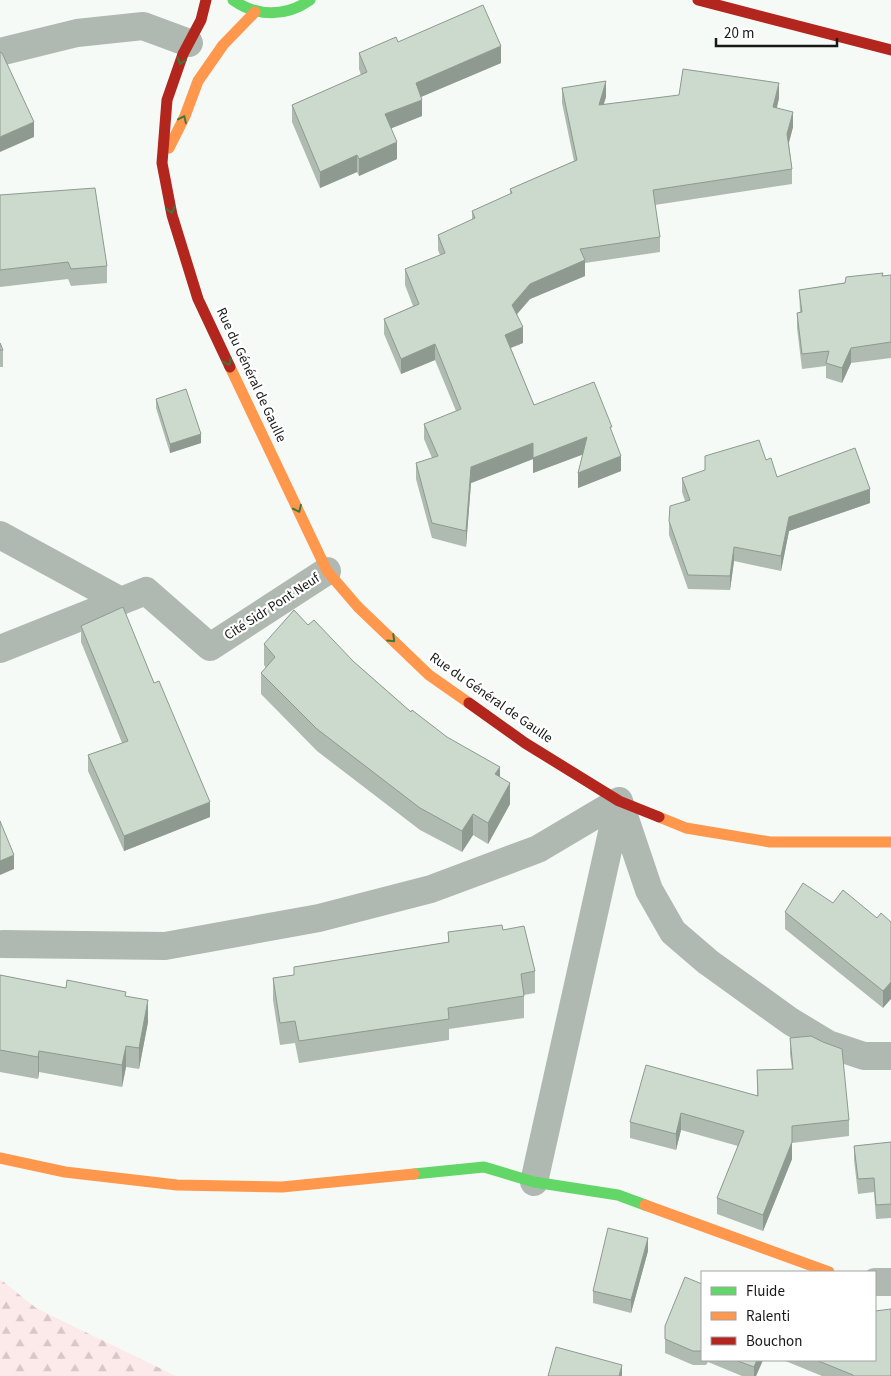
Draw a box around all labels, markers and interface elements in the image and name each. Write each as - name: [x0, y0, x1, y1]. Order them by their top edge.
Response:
- scale bar: [716, 15, 837, 47]
- text: 20 m: [724, 23, 754, 44]
- one-way arrow: [177, 56, 187, 65]
- one-way arrow: [177, 115, 188, 124]
- one-way arrow: [165, 206, 176, 215]
- street label: Rue du Général de Gaulle: [211, 304, 291, 446]
- one-way arrow: [222, 357, 232, 366]
- one-way arrow: [291, 504, 302, 513]
- street label: Cité Sidr Pont Neuf: [220, 568, 324, 645]
- one-way arrow: [386, 633, 395, 642]
- street label: Rue du Général de Gaulle: [425, 648, 557, 748]
- legend: [701, 1271, 876, 1361]
- text: Fluide: [746, 1281, 785, 1302]
- text: Ralenti: [746, 1306, 790, 1327]
- text: Bouchon: [746, 1331, 802, 1352]

